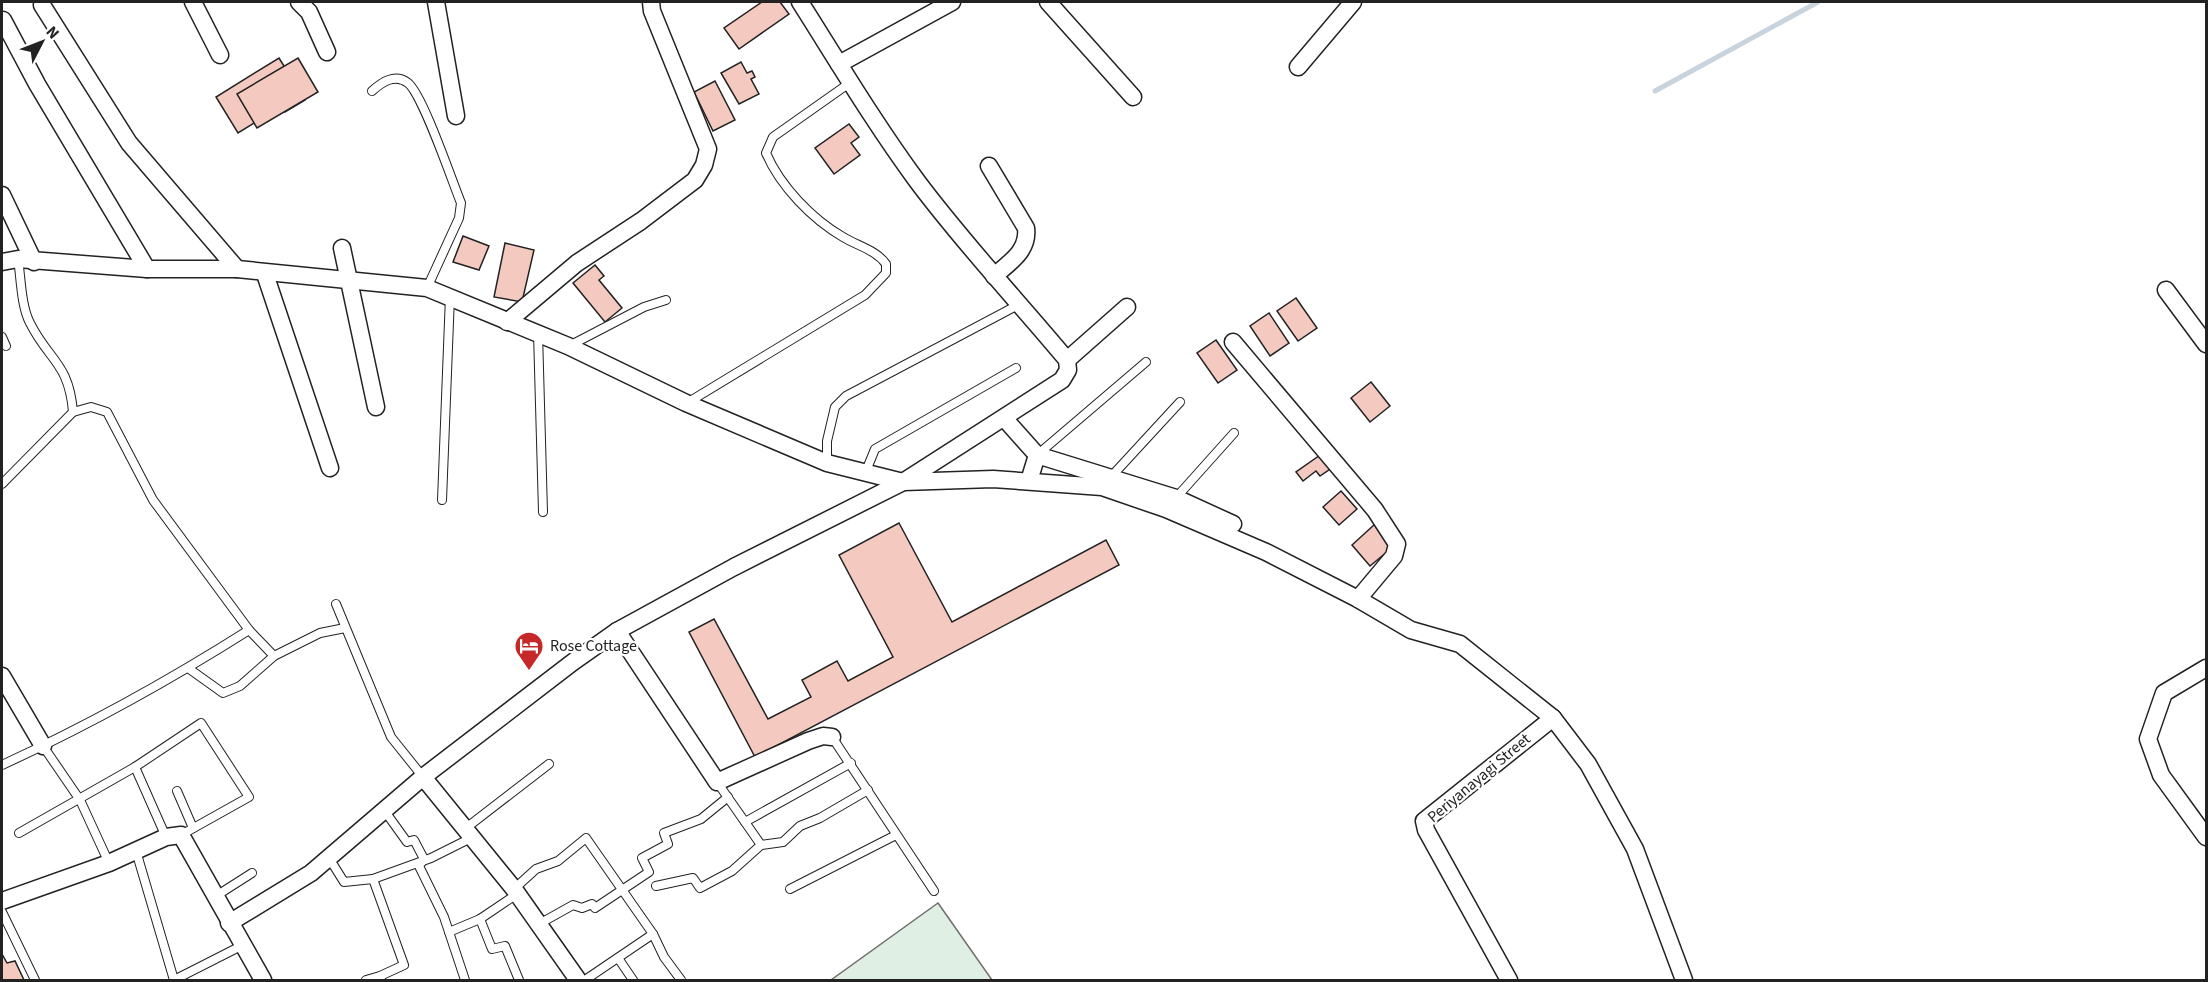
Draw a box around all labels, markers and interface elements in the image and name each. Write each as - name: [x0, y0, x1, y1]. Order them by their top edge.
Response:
- north arrow: [12, 12, 72, 72]
- text: N: [41, 21, 64, 44]
- hotel icon: Rose Cottage: [513, 630, 545, 672]
- place label: Rose Cottage: [550, 635, 637, 657]
- street label: Periyanayagi Street: [1423, 728, 1536, 828]

